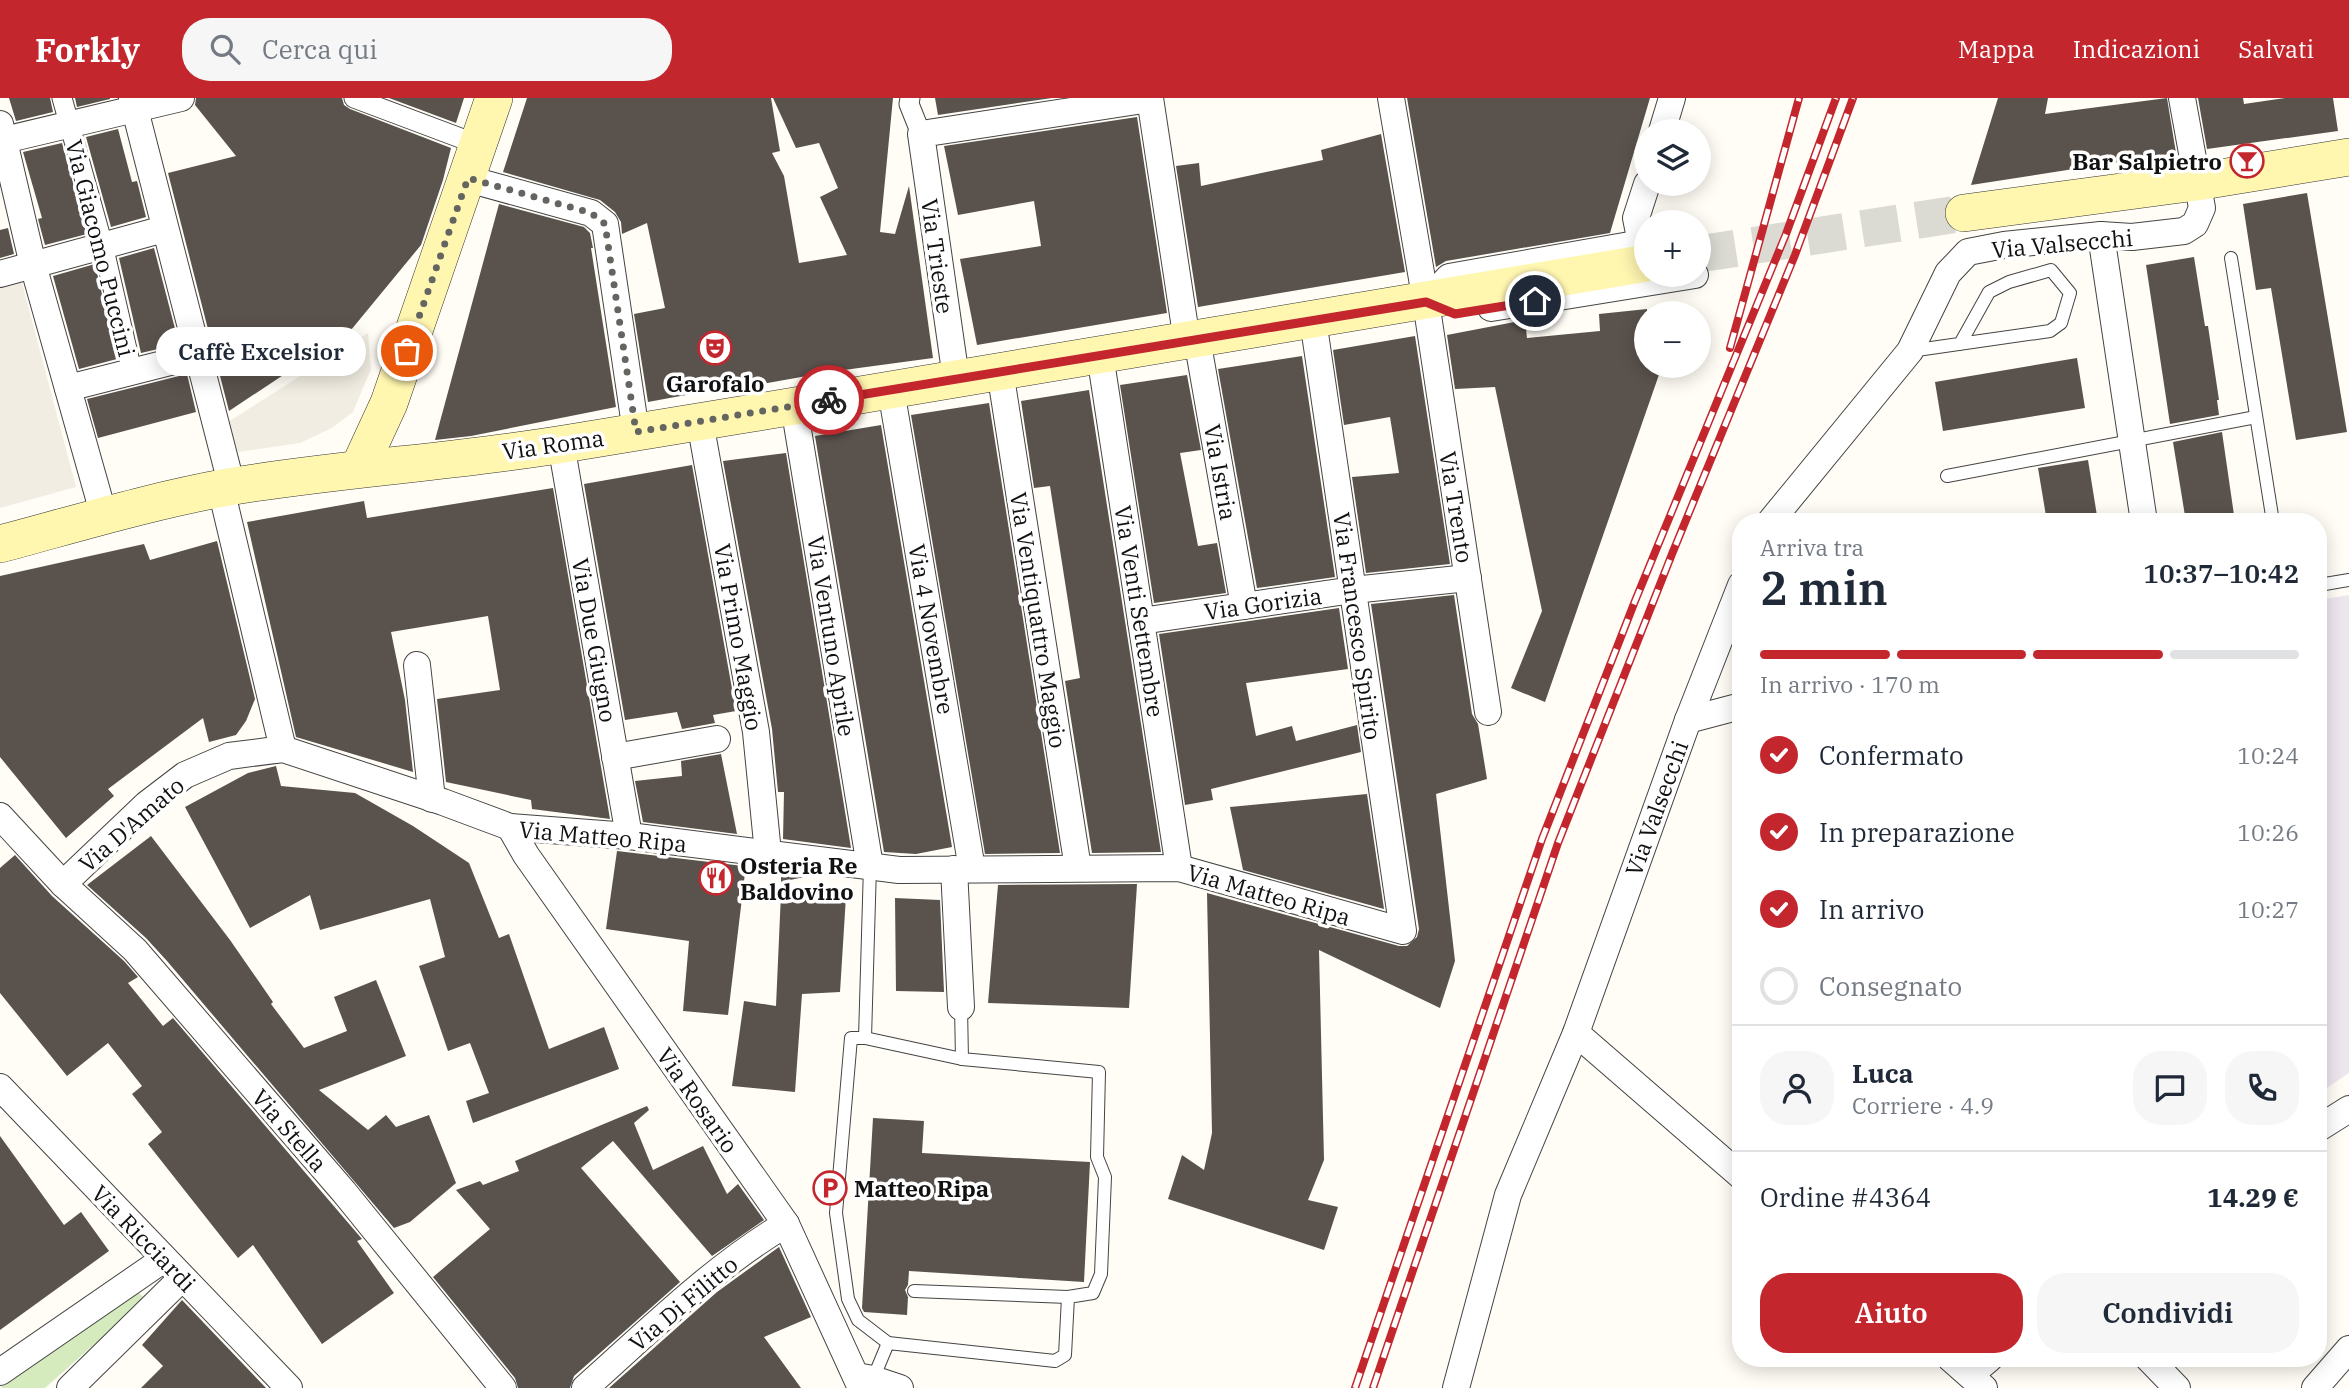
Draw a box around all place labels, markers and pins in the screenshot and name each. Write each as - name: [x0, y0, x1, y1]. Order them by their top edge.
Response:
- bar icon: Bar Salpietro: [2228, 142, 2266, 180]
- place label: Bar Salpietro: [2072, 146, 2222, 176]
- pin: [1505, 271, 1565, 331]
- pin: [377, 321, 437, 381]
- callout: Caffè Excelsior: [155, 327, 365, 376]
- theatre icon: Garofalo: [696, 329, 734, 367]
- place label: Garofalo: [666, 368, 764, 398]
- place label: Osteria Re Baldovino: [740, 850, 857, 906]
- restaurant icon: Osteria Re Baldovino: [697, 859, 735, 897]
- parking icon: Matteo Ripa: [811, 1169, 849, 1207]
- place label: Matteo Ripa: [854, 1173, 989, 1203]

